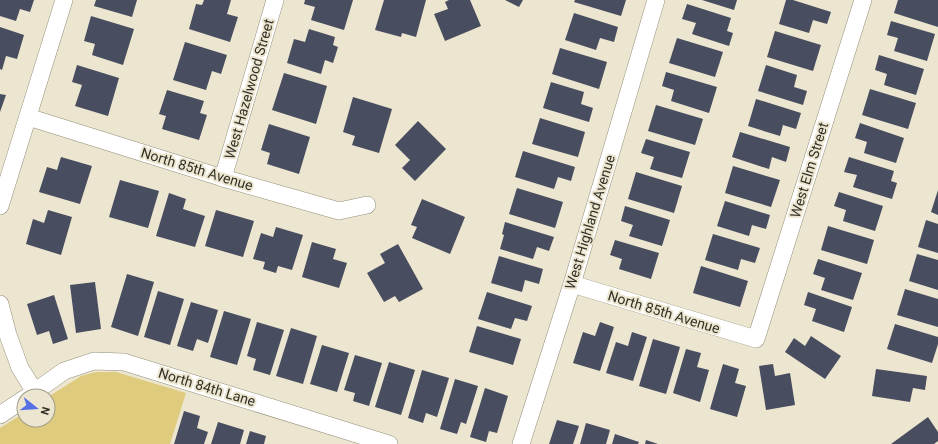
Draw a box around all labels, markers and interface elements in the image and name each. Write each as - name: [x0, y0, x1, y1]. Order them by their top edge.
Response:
- street label: West Hazelwood Street: [221, 17, 277, 161]
- street label: West Elm Street: [787, 120, 831, 220]
- street label: North 85th Avenue: [139, 144, 255, 194]
- street label: West Highland Avenue: [562, 153, 618, 291]
- street label: North 85th Avenue: [606, 287, 722, 337]
- street label: North 84th Lane: [157, 365, 257, 409]
- north arrow: [16, 388, 56, 428]
- text: N: [38, 405, 52, 417]

